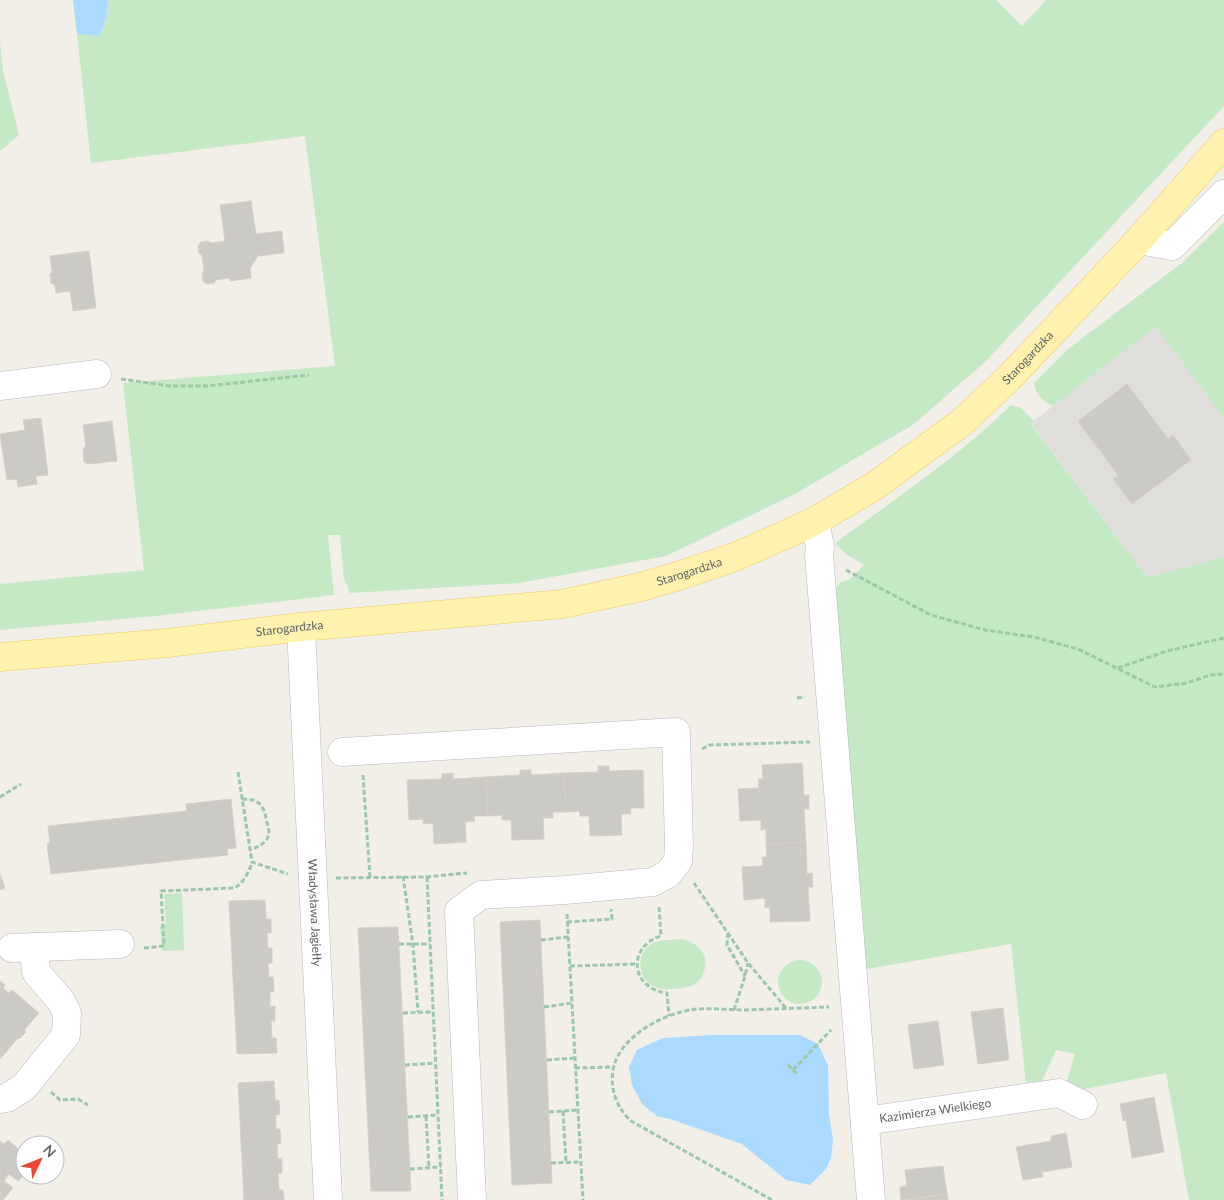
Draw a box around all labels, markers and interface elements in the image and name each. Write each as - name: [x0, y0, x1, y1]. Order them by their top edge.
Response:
- street label: Starogardzka: [999, 328, 1056, 388]
- street label: Starogardzka: [655, 554, 724, 589]
- street label: Starogardzka: [255, 617, 324, 639]
- street label: Władysława Jagiełły: [305, 859, 325, 968]
- street label: Kazimierza Wielkiego: [878, 1095, 992, 1126]
- north arrow: [15, 1135, 65, 1185]
- text: N: [40, 1141, 60, 1161]

